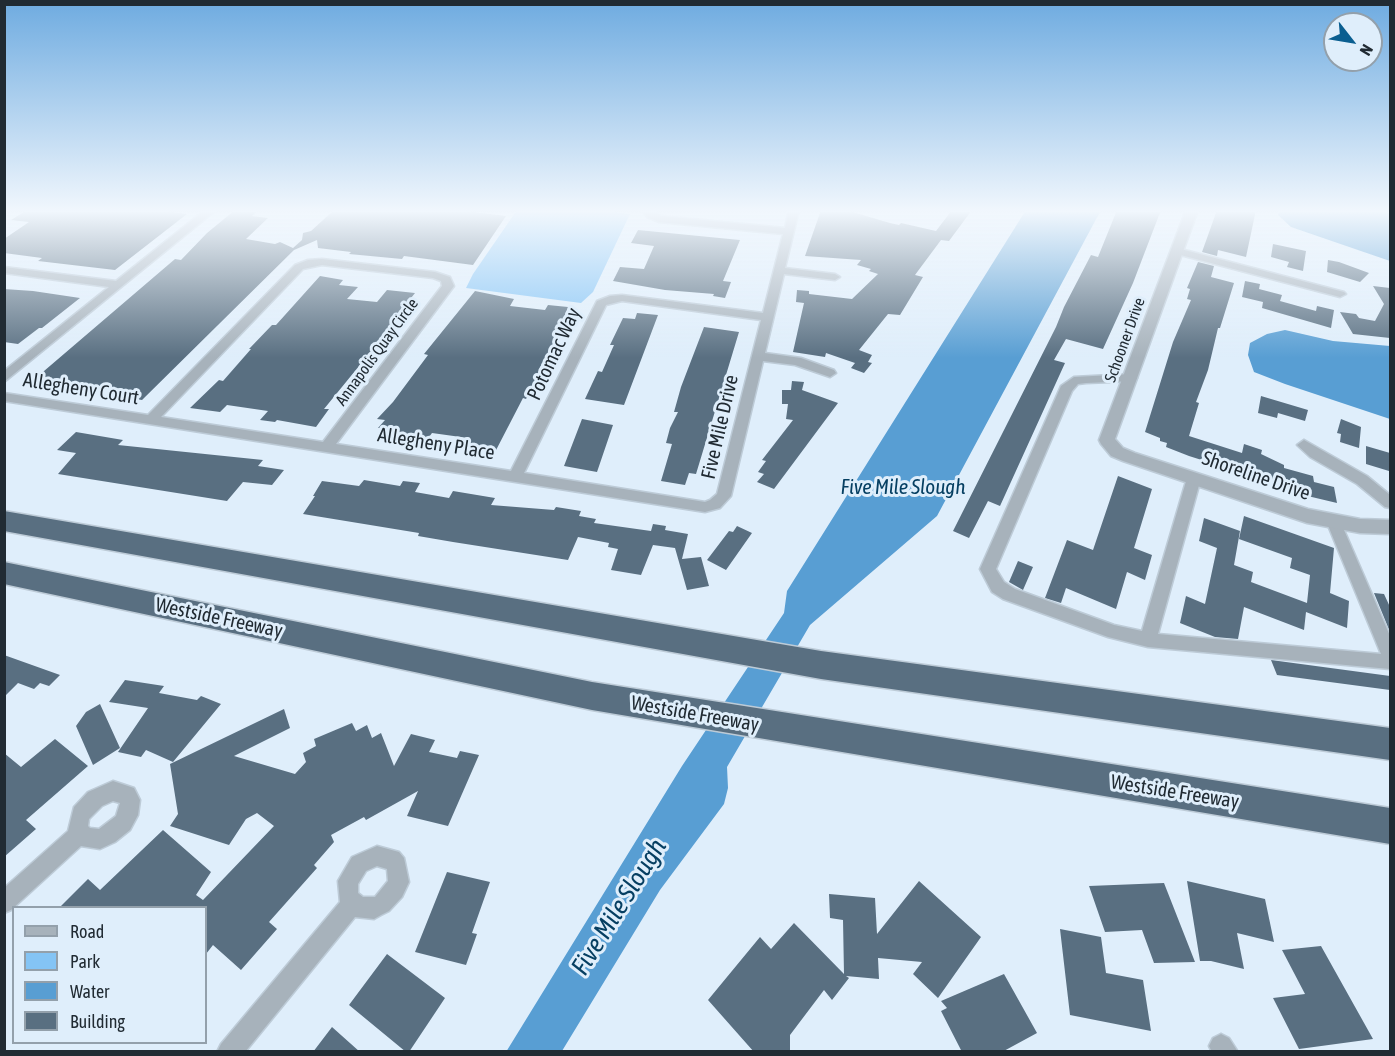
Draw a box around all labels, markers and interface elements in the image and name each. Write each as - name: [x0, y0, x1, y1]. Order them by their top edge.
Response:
- north arrow: [1323, 12, 1383, 72]
- text: N: [1357, 42, 1377, 59]
- street label: Annapolis Quay Circle: [332, 295, 422, 409]
- street label: Schooner Drive: [1101, 295, 1149, 385]
- street label: Potomac Way: [522, 304, 586, 404]
- street label: Allegheny Court: [21, 368, 141, 410]
- street label: Five Mile Drive: [696, 373, 744, 481]
- street label: Allegheny Place: [376, 423, 496, 465]
- street label: Shoreline Drive: [1199, 446, 1313, 506]
- water label: Five Mile Slough: [841, 474, 965, 500]
- street label: Westside Freeway: [153, 593, 285, 643]
- street label: Westside Freeway: [629, 691, 761, 737]
- street label: Westside Freeway: [1109, 770, 1241, 814]
- water label: Five Mile Slough: [565, 833, 673, 981]
- legend: [12, 906, 207, 1044]
- text: Road: [70, 921, 104, 942]
- text: Park: [70, 951, 100, 972]
- text: Water: [70, 981, 109, 1002]
- text: Building: [70, 1011, 125, 1032]

